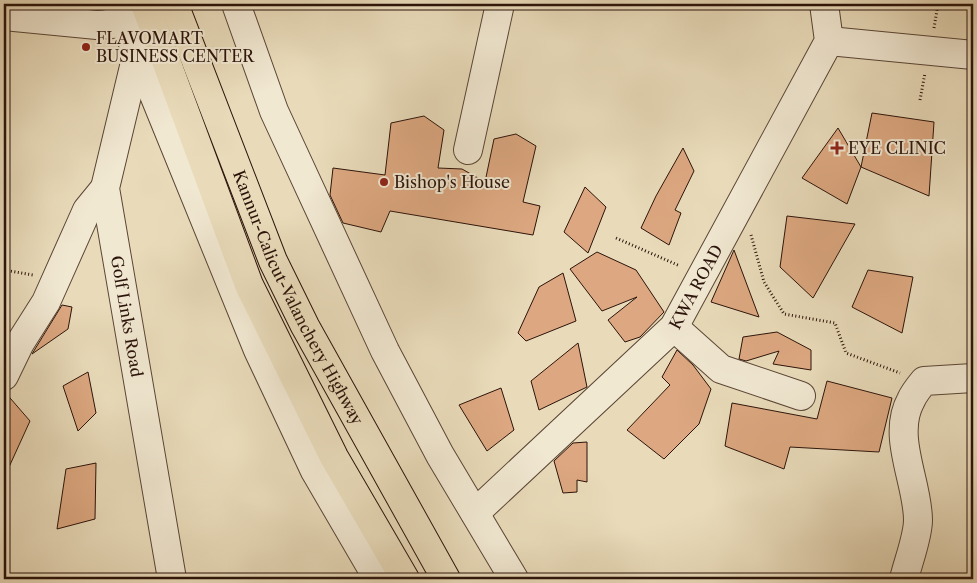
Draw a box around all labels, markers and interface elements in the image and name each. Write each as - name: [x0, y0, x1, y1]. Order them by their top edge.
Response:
- place label: FLAVOMART BUSINESS CENTER: [96, 28, 255, 66]
- marker: FLAVOMART BUSINESS CENTER: [80, 41, 92, 53]
- place label: EYE CLINIC: [848, 138, 946, 158]
- marker: EYE CLINIC: [830, 141, 844, 155]
- street label: Kannur-Calicut-Valanchery Highway: [229, 167, 368, 429]
- place label: Bishop's House: [394, 172, 510, 192]
- marker: Bishop's House: [378, 176, 390, 188]
- street label: KWA ROAD: [665, 241, 727, 333]
- street label: Golf Links Road: [107, 254, 147, 379]

